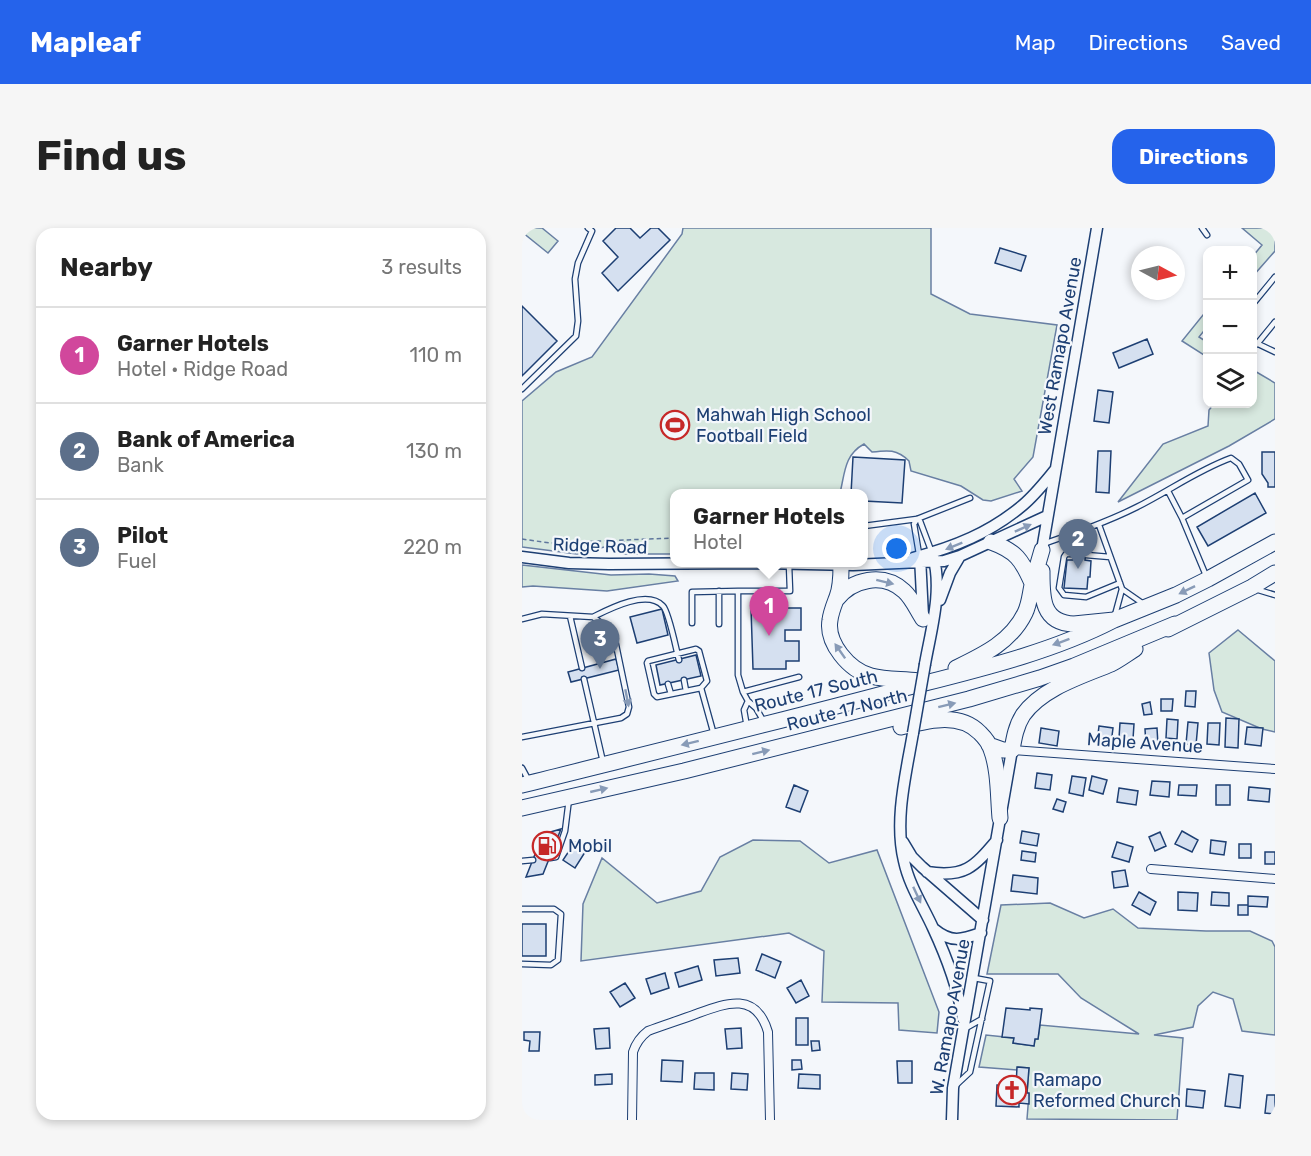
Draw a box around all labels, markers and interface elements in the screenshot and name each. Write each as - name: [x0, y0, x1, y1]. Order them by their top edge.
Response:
- text: Mapleaf: [30, 26, 141, 59]
- text: Map: [1015, 30, 1056, 55]
- text: Directions: [1089, 30, 1188, 55]
- text: Saved: [1221, 30, 1281, 55]
- button: Directions: [1112, 129, 1275, 184]
- text: Find us: [36, 131, 187, 181]
- north arrow: [1131, 246, 1185, 300]
- map controls: [1203, 246, 1257, 408]
- button: +: [1203, 246, 1257, 300]
- text: Nearby: [60, 252, 153, 283]
- text: 3 results: [381, 255, 462, 279]
- street label: West Ramapo Avenue: [1033, 255, 1087, 437]
- button: −: [1203, 300, 1257, 354]
- text: Garner Hotels: [117, 330, 269, 357]
- text: 1: [75, 343, 84, 367]
- text: 110 m: [410, 343, 462, 367]
- button: layers: [1203, 354, 1257, 408]
- text: Hotel · Ridge Road: [117, 357, 288, 381]
- place label: Mahwah High School Football Field: [696, 404, 871, 447]
- sports icon: Mahwah High School Football Field: [659, 409, 691, 441]
- text: Bank of America: [117, 426, 295, 453]
- text: 2: [73, 439, 86, 463]
- text: 130 m: [406, 439, 462, 463]
- text: Bank: [117, 453, 164, 477]
- popup: [670, 489, 868, 567]
- text: Garner Hotels: [693, 503, 845, 530]
- pin: 2: [1058, 520, 1098, 569]
- text: Pilot: [117, 522, 168, 549]
- one-way arrow: [1014, 523, 1031, 532]
- text: Hotel: [693, 530, 743, 554]
- street label: Ridge Road: [552, 533, 648, 559]
- your location: [882, 534, 911, 563]
- text: 3: [73, 535, 86, 559]
- text: 220 m: [403, 535, 462, 559]
- one-way arrow: [945, 542, 963, 551]
- text: Fuel: [117, 549, 157, 573]
- one-way arrow: [875, 578, 894, 588]
- one-way arrow: [1178, 585, 1195, 594]
- pin: 1: [750, 586, 788, 636]
- pin: 3: [580, 620, 620, 669]
- one-way arrow: [1051, 638, 1069, 648]
- one-way arrow: [834, 643, 846, 659]
- street label: Route 17 South: [752, 665, 880, 717]
- street label: Route 17 North: [784, 684, 910, 736]
- one-way arrow: [623, 689, 632, 708]
- one-way arrow: [937, 699, 956, 709]
- street label: Maple Avenue: [1086, 728, 1204, 758]
- one-way arrow: [681, 739, 699, 749]
- one-way arrow: [752, 746, 770, 756]
- one-way arrow: [590, 785, 609, 794]
- fuel station icon: Mobil: [531, 830, 563, 862]
- place label: Mobil: [568, 835, 612, 857]
- one-way arrow: [912, 887, 921, 904]
- street label: W. Ramapo Avenue: [925, 937, 975, 1097]
- place label: Ramapo Reformed Church: [1033, 1069, 1181, 1112]
- church icon: Ramapo Reformed Church: [996, 1074, 1028, 1106]

